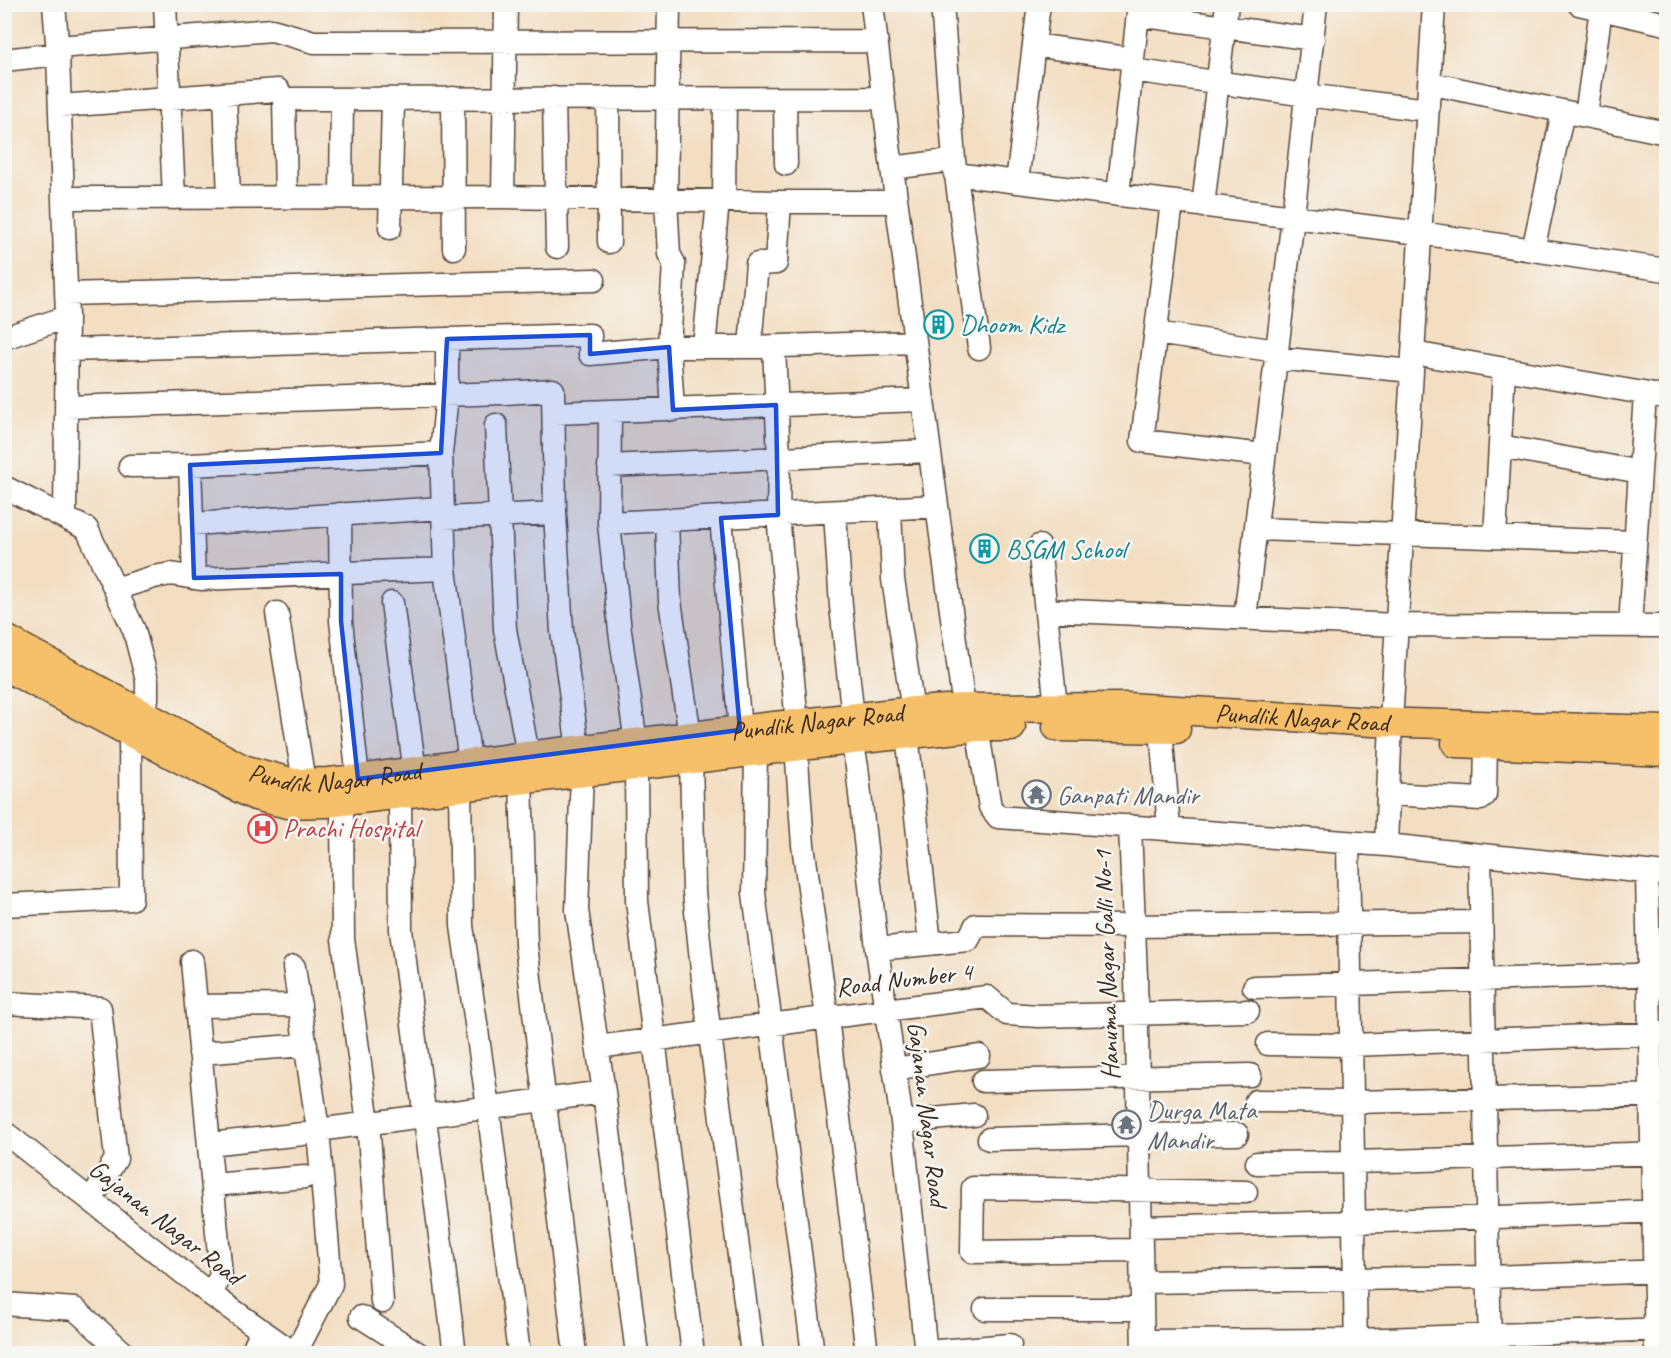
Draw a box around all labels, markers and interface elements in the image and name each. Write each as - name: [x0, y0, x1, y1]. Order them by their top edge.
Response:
- building icon: Dhoom Kidz: [923, 308, 955, 340]
- place label: Dhoom Kidz: [960, 308, 1067, 341]
- building icon: BSGM School: [969, 533, 1001, 565]
- place label: BSGM School: [1006, 533, 1131, 566]
- street label: Pundlik Nagar Road: [729, 696, 909, 748]
- street label: Pundlik Nagar Road: [1214, 696, 1393, 740]
- street label: Pundlik Nagar Road: [245, 754, 427, 801]
- temple icon: Ganpati Mandir: [1020, 779, 1052, 811]
- place label: Ganpati Mandir: [1057, 779, 1202, 812]
- hospital icon: Prachi Hospital: [246, 812, 278, 844]
- place label: Prachi Hospital: [283, 812, 423, 845]
- street label: Hanuma Nagar Galli No-1: [1086, 848, 1127, 1081]
- street label: Road Number 4: [834, 954, 976, 1004]
- street label: Gajanan Nagar Road: [900, 1020, 956, 1212]
- place label: Durga Mata Mandir: [1147, 1094, 1258, 1157]
- temple icon: Durga Mata Mandir: [1110, 1109, 1142, 1141]
- street label: Gajanan Nagar Road: [82, 1152, 252, 1295]

